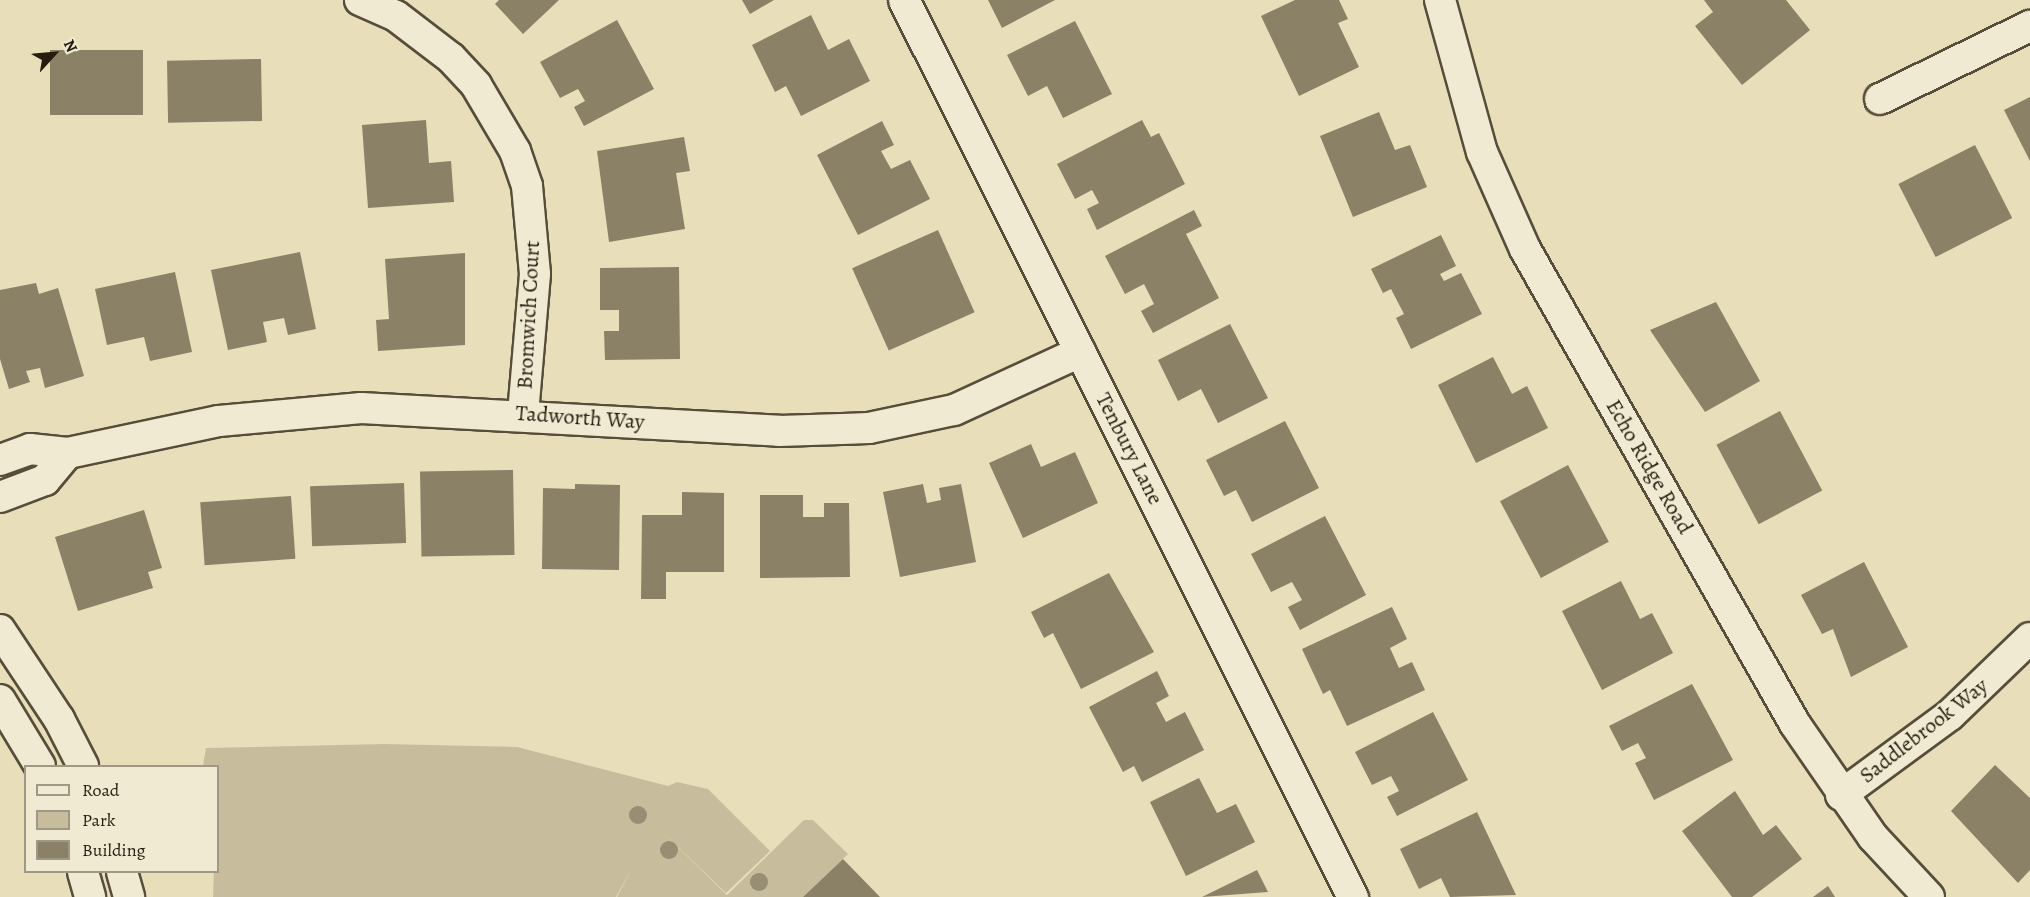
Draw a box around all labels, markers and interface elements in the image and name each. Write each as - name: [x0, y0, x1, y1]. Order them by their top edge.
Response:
- north arrow: [24, 24, 84, 84]
- text: N: [58, 36, 83, 56]
- street label: Bromwich Court: [512, 240, 546, 390]
- street label: Tenbury Lane: [1090, 389, 1168, 509]
- street label: Echo Ridge Road: [1600, 395, 1698, 539]
- street label: Tadworth Way: [515, 400, 645, 436]
- street label: Saddlebrook Way: [1855, 673, 1993, 789]
- legend: [24, 765, 219, 873]
- text: Road: [82, 778, 119, 802]
- text: Park: [82, 808, 116, 832]
- text: Building: [82, 838, 146, 862]

